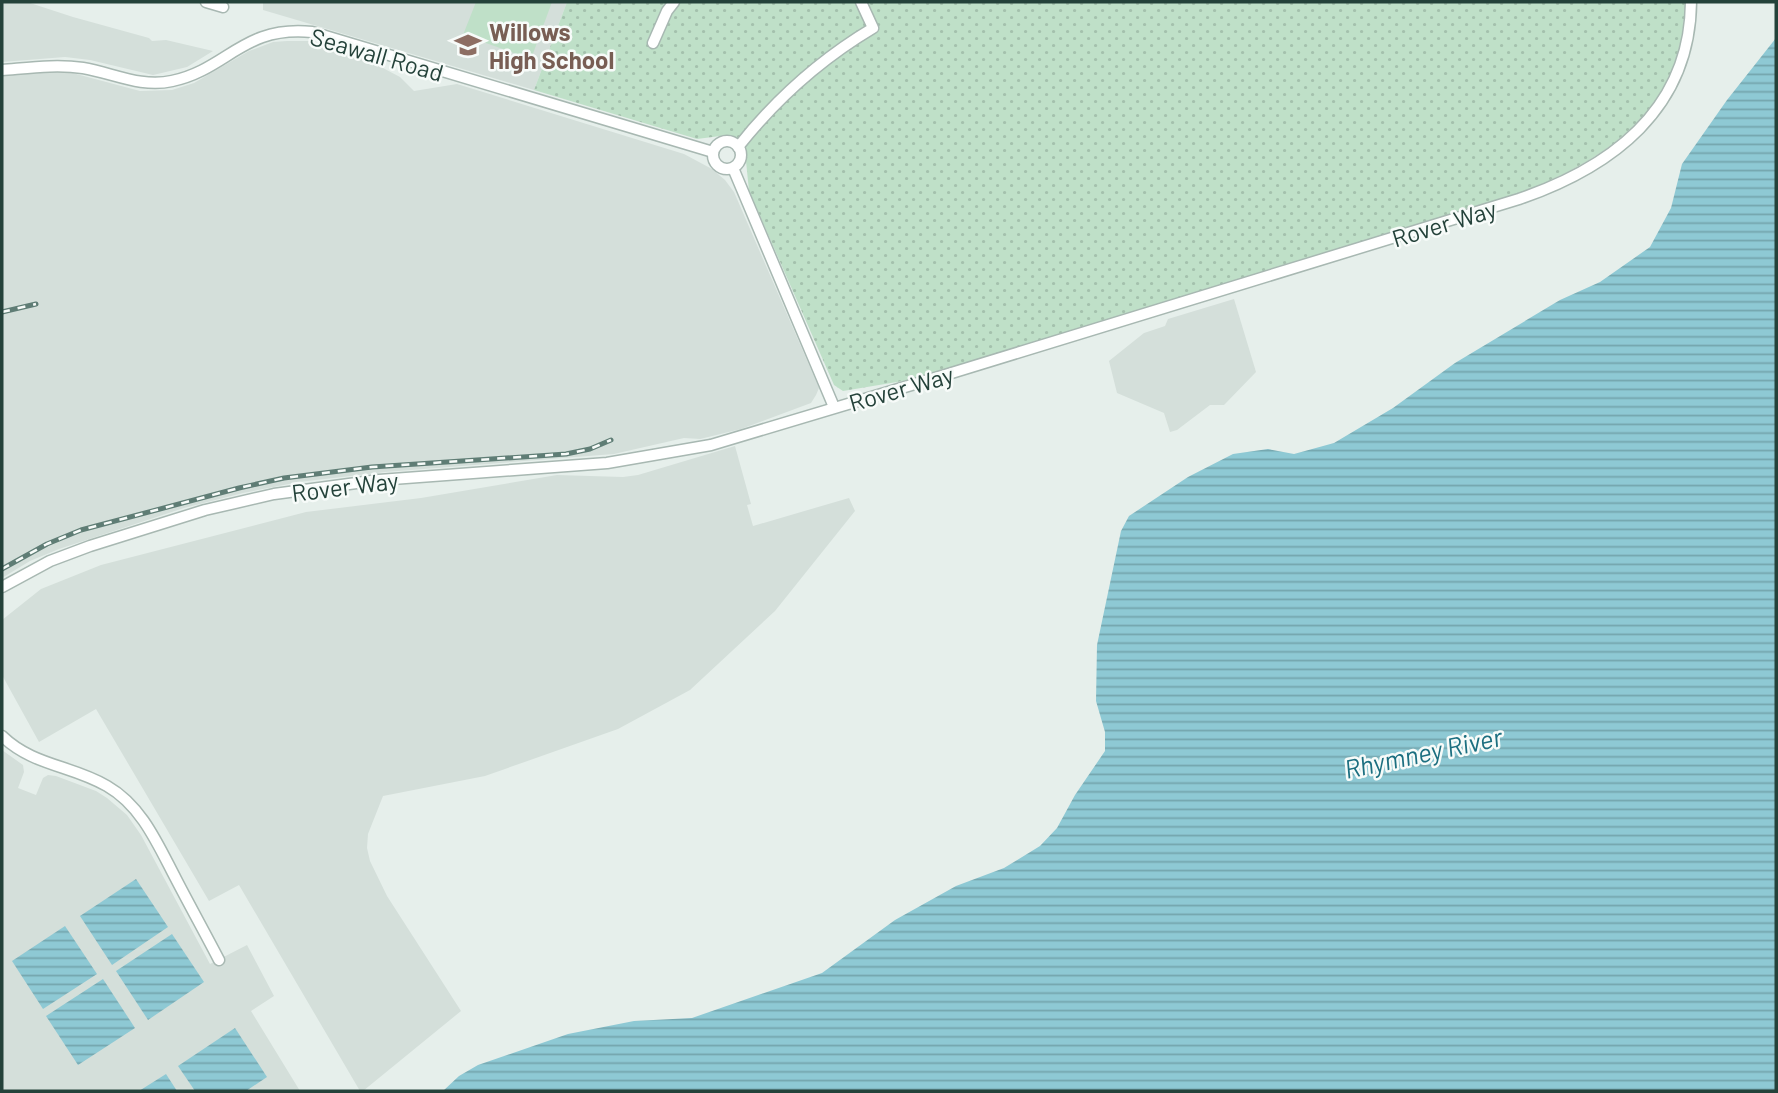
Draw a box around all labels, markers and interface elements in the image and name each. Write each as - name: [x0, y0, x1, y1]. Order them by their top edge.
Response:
- place label: Willows High School: [489, 17, 614, 74]
- street label: Seawall Road: [307, 21, 447, 87]
- school or university icon: Willows High School: [453, 30, 483, 60]
- street label: Rover Way: [1388, 193, 1500, 253]
- street label: Rover Way: [845, 359, 957, 417]
- street label: Rover Way: [290, 465, 400, 507]
- water label: Rhymney River: [1341, 720, 1506, 784]

